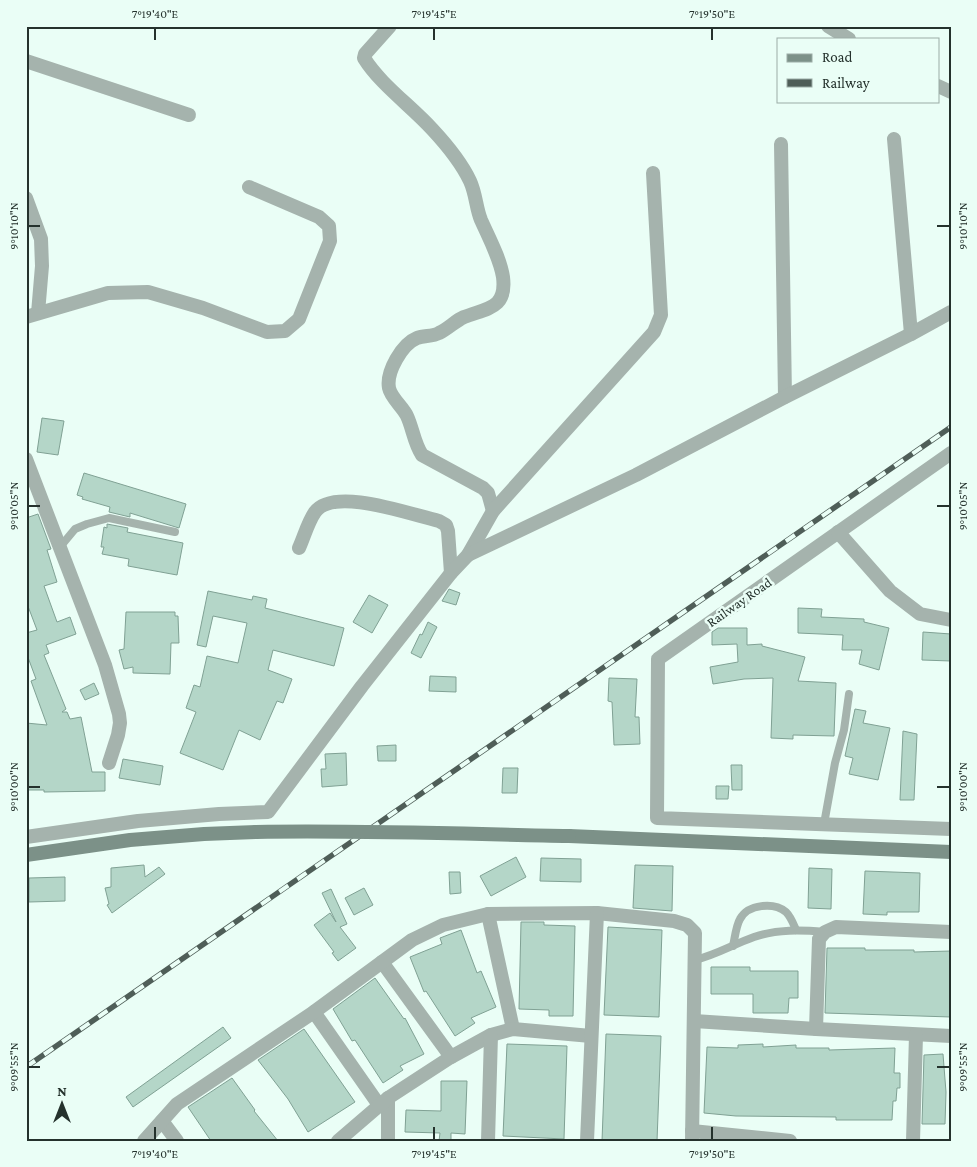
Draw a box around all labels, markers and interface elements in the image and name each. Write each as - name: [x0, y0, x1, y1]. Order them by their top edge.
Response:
- text: 7°19'40"E: [132, 7, 179, 21]
- text: 7°19'45"E: [411, 7, 457, 21]
- text: 7°19'50"E: [689, 7, 736, 21]
- legend: [777, 38, 940, 102]
- text: Road: [822, 49, 853, 65]
- text: Railway: [822, 75, 870, 92]
- text: 9°10'10"N: [7, 202, 21, 250]
- text: 9°10'10"N: [956, 202, 970, 250]
- text: 9°10'05"N: [7, 482, 21, 530]
- text: 9°10'05"N: [956, 482, 970, 530]
- street label: Railway Road: [703, 573, 775, 630]
- text: 9°10'00"N: [7, 762, 21, 812]
- text: 9°10'00"N: [956, 762, 970, 812]
- text: 9°09'55"N: [7, 1042, 21, 1092]
- text: 9°09'55"N: [956, 1042, 970, 1092]
- north arrow: [38, 1080, 88, 1130]
- text: N: [57, 1083, 67, 1099]
- text: 7°19'40"E: [132, 1147, 179, 1161]
- text: 7°19'45"E: [411, 1147, 457, 1161]
- text: 7°19'50"E: [689, 1147, 736, 1161]

